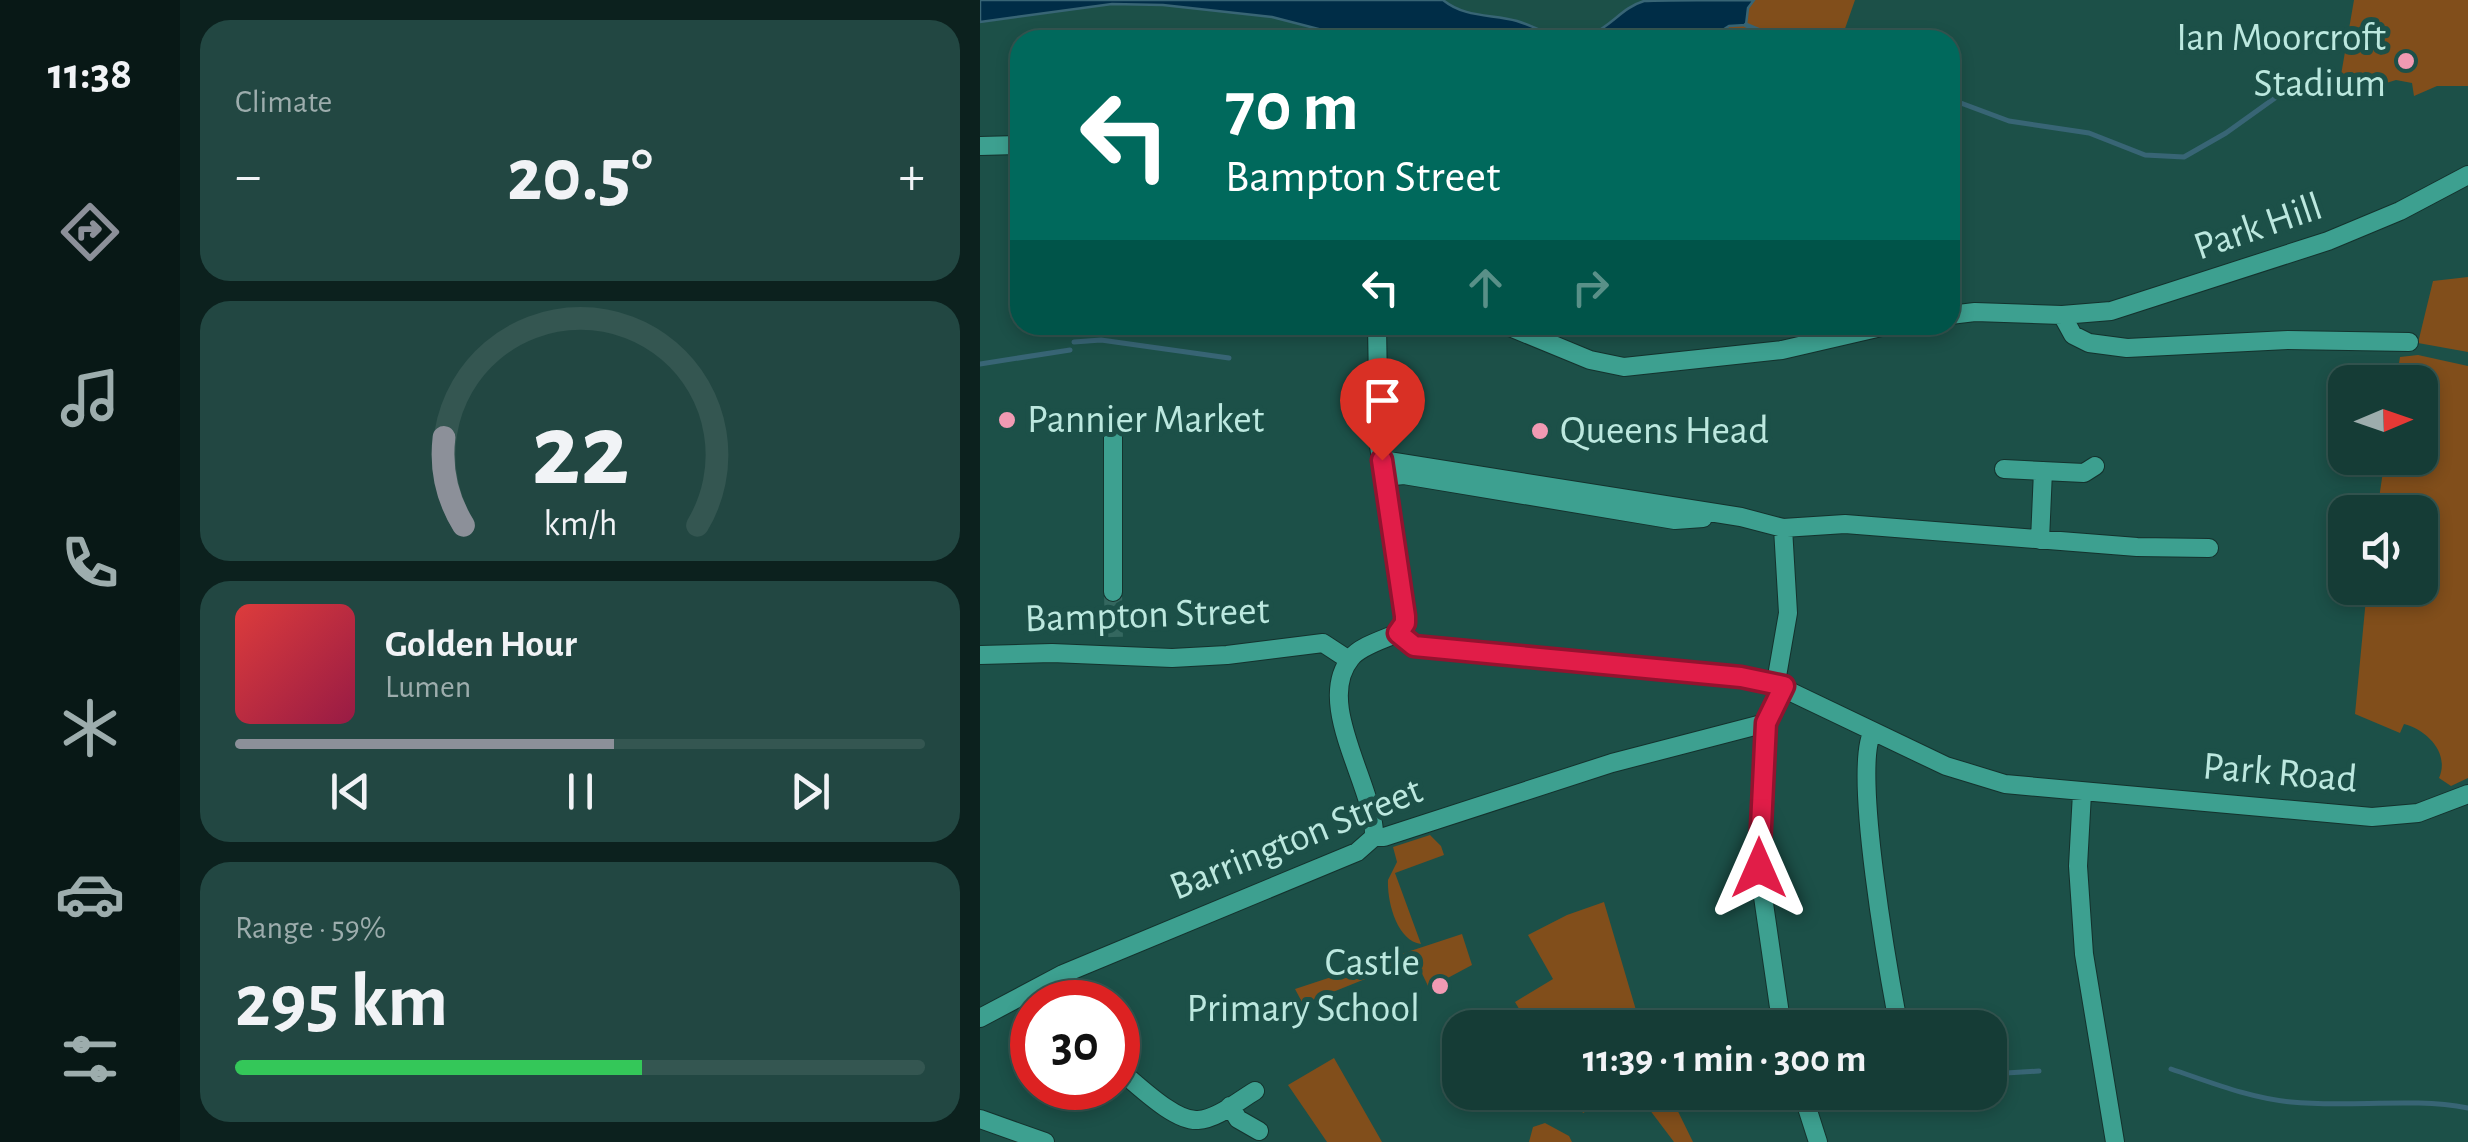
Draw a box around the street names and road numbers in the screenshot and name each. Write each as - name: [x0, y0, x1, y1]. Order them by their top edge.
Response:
- street label: Park Hill: [2189, 187, 2327, 267]
- street label: Bampton Street: [1024, 591, 1270, 639]
- street label: Park Road: [2201, 746, 2359, 800]
- street label: Barrington Street: [1164, 770, 1428, 908]

